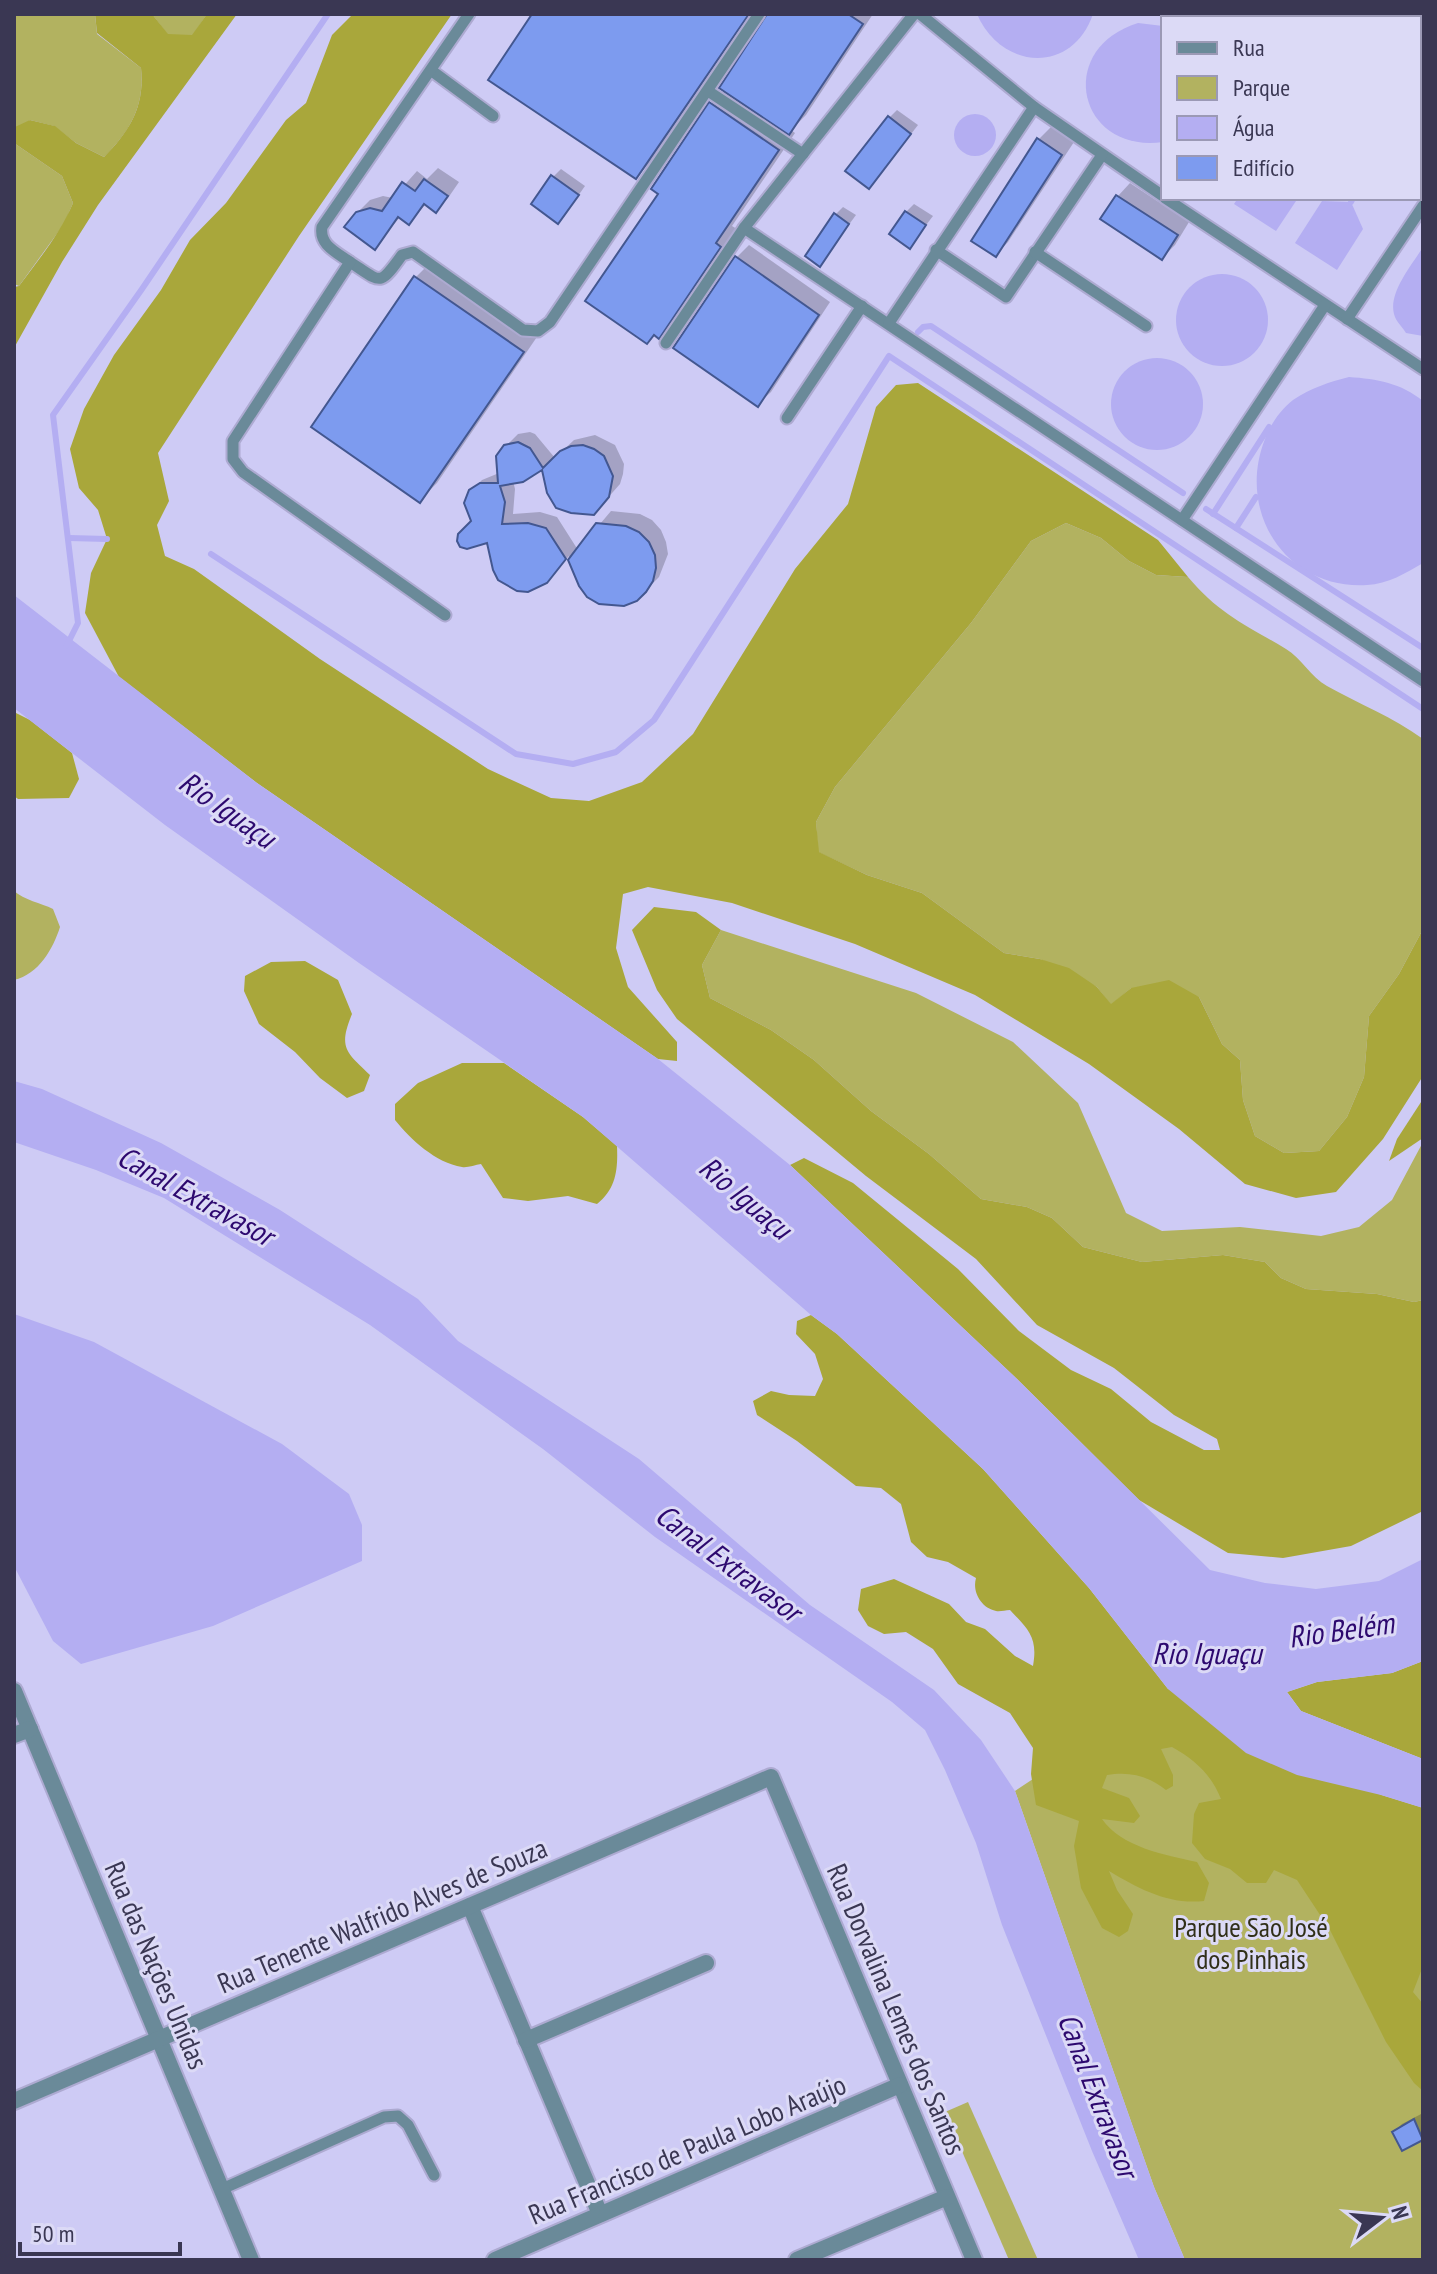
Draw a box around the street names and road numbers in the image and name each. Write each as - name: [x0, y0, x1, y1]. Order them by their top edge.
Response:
- street label: Rua Tenente Walfrido Alves de Souza: [212, 1829, 552, 2001]
- street label: Rua das Nações Unidas: [97, 1856, 217, 2074]
- street label: Rua Dorvalina Lemes dos Santos: [819, 1858, 975, 2160]
- street label: Rua Francisco de Paula Lobo Araújo: [523, 2065, 851, 2233]

